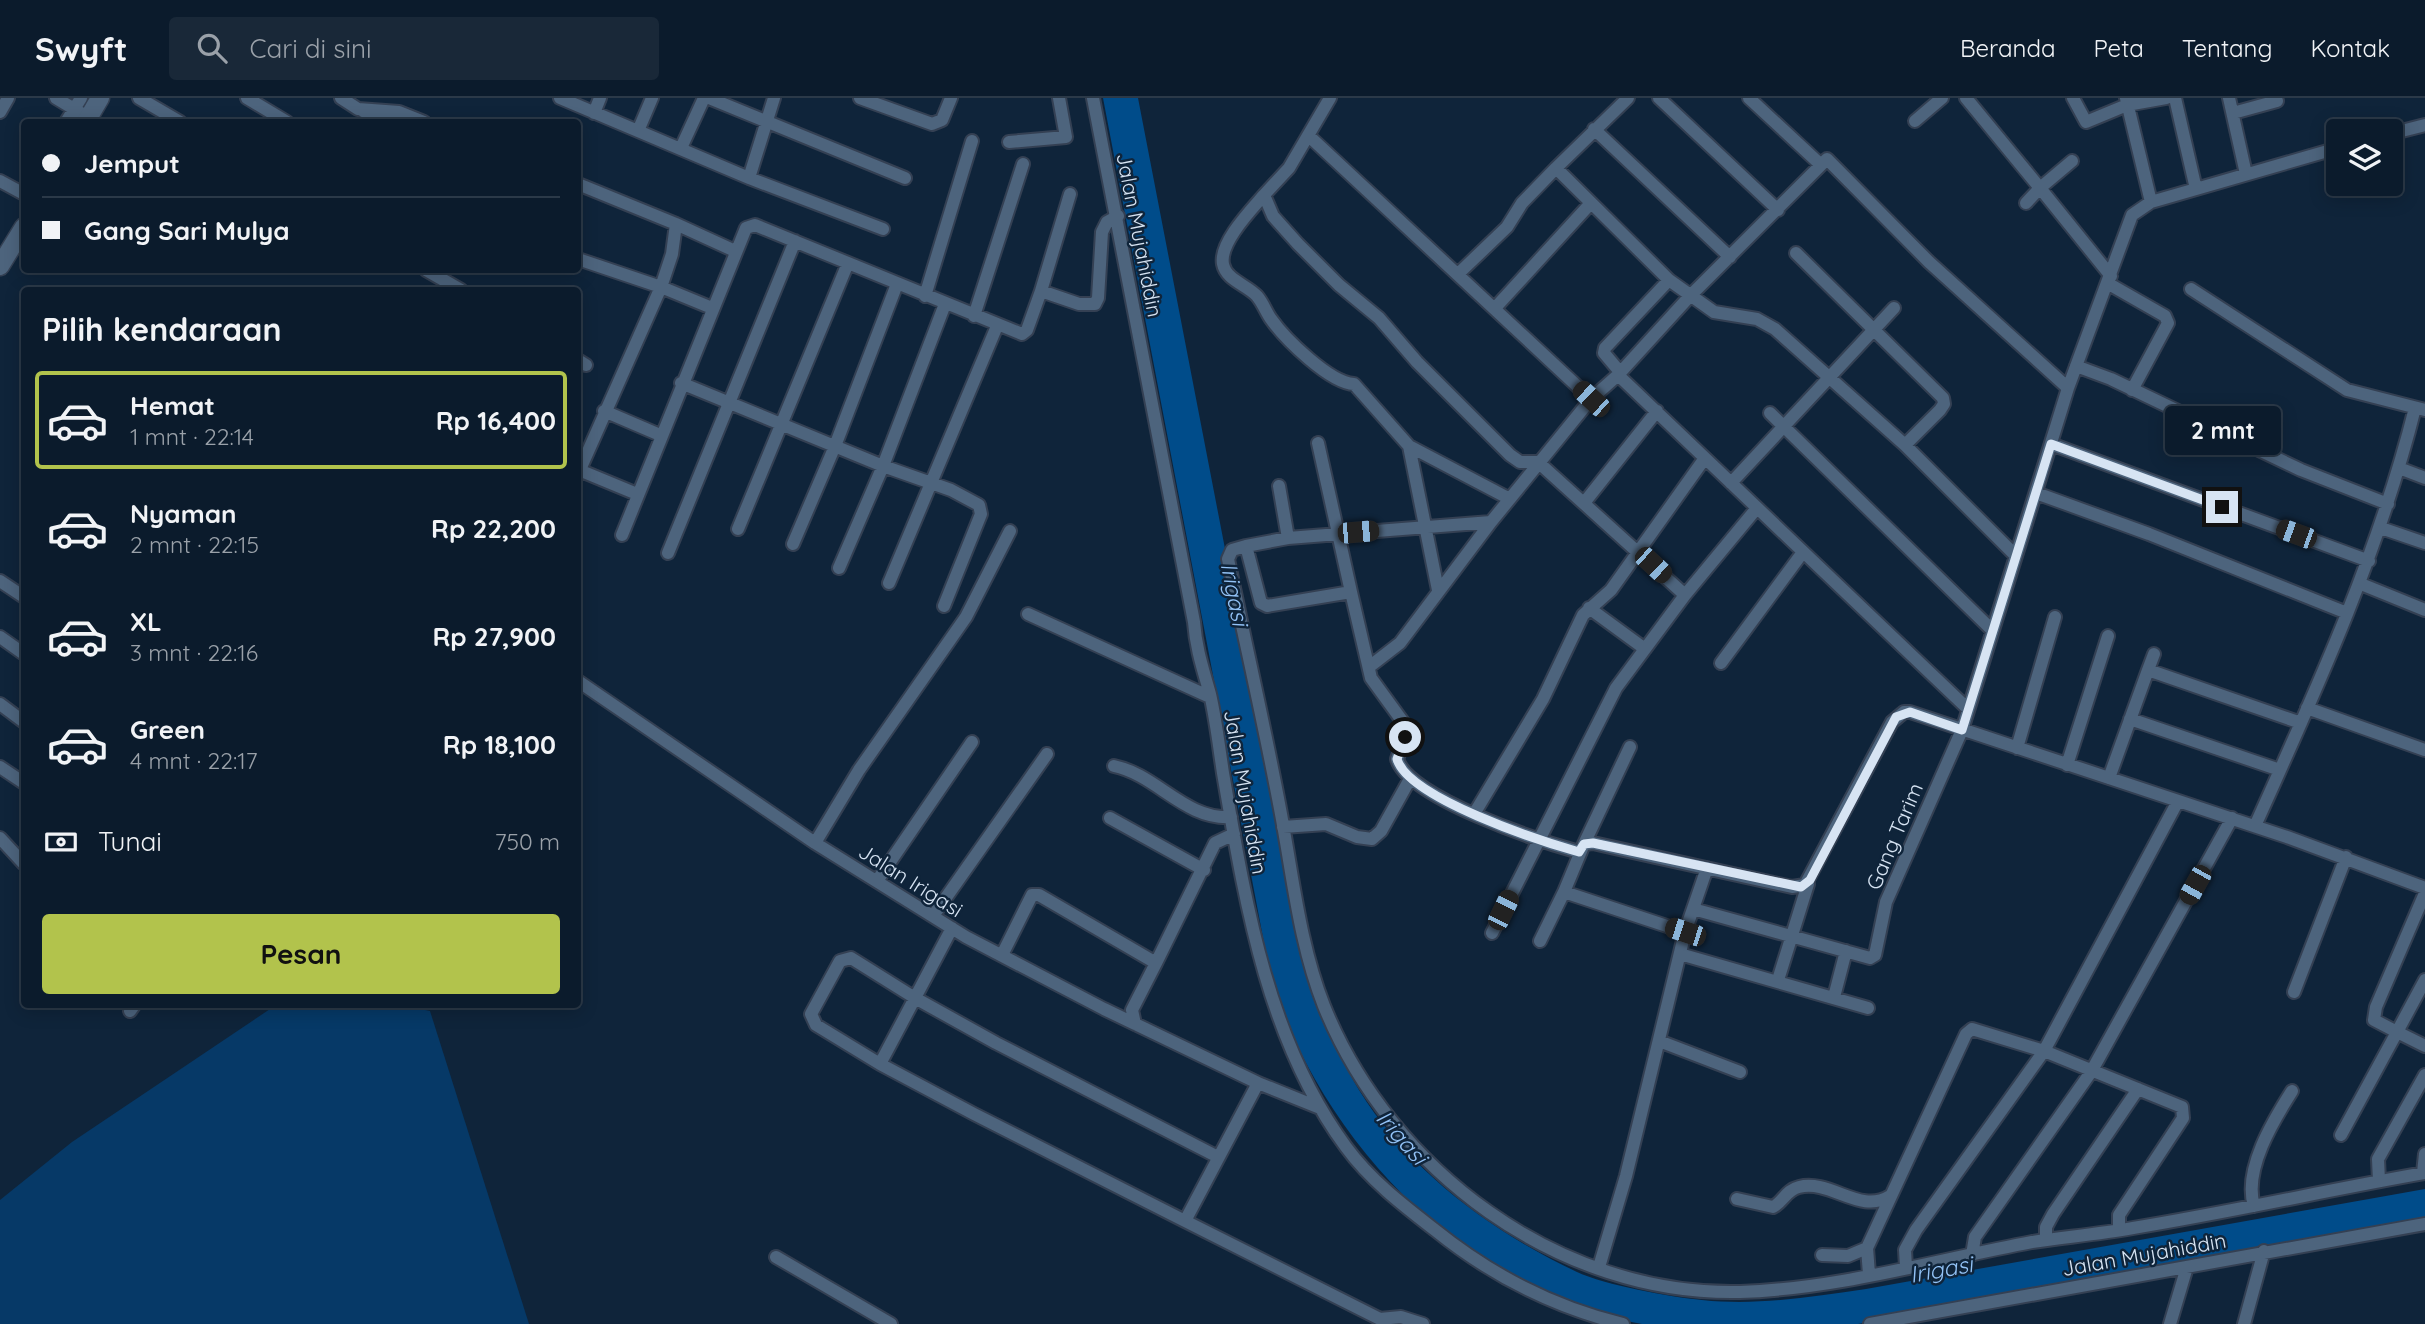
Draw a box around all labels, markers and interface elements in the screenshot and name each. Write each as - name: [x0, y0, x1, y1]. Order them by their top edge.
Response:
- search box: [169, 17, 659, 80]
- text: Swyft: [35, 28, 127, 69]
- icon: search: [193, 29, 231, 67]
- text: Cari di sini: [249, 32, 372, 65]
- text: Beranda: [1960, 33, 2056, 63]
- text: Peta: [2094, 33, 2144, 63]
- text: Tentang: [2182, 33, 2272, 63]
- text: Kontak: [2310, 33, 2390, 63]
- map controls: [2326, 119, 2403, 196]
- button: layers: [2326, 119, 2403, 196]
- text: Jemput: [84, 147, 180, 180]
- street label: Jalan Mujahiddin: [1111, 151, 1169, 319]
- text: Gang Sari Mulya: [84, 214, 289, 247]
- text: Pilih kendaraan: [42, 309, 282, 349]
- car: [1569, 377, 1614, 421]
- icon: car: [46, 389, 109, 452]
- text: Hemat: [130, 389, 215, 422]
- text: Rp 16,400: [436, 404, 556, 437]
- callout: 2 mnt: [2164, 406, 2280, 454]
- text: 2 mnt: [2191, 416, 2255, 445]
- text: 1 mnt · 22:14: [130, 422, 254, 451]
- route end: [2206, 491, 2238, 523]
- icon: car: [46, 497, 109, 560]
- text: Nyaman: [130, 497, 237, 530]
- text: Rp 22,200: [431, 512, 556, 545]
- car: [2273, 517, 2320, 551]
- car: [1337, 520, 1380, 544]
- text: 2 mnt · 22:15: [130, 530, 259, 559]
- car: [1631, 543, 1676, 587]
- water label: Irigasi: [1215, 560, 1256, 631]
- icon: car: [46, 605, 109, 668]
- text: XL: [130, 605, 162, 638]
- text: Rp 27,900: [432, 620, 556, 653]
- text: 3 mnt · 22:16: [130, 638, 258, 667]
- street label: Jalan Mujahiddin: [1219, 708, 1273, 876]
- icon: car: [46, 713, 109, 776]
- text: Green: [130, 713, 205, 746]
- route start: [1389, 721, 1421, 753]
- text: Rp 18,100: [443, 728, 556, 761]
- text: 4 mnt · 22:17: [130, 746, 258, 775]
- street label: Gang Tarim: [1860, 779, 1928, 893]
- icon: cash: [42, 823, 80, 861]
- text: Tunai: [98, 825, 162, 858]
- text: 750 m: [495, 827, 560, 856]
- street label: Jalan Irigasi: [854, 838, 968, 922]
- car: [2176, 862, 2215, 908]
- car: [1485, 887, 1522, 933]
- button: Pesan: [42, 914, 560, 994]
- car: [1662, 916, 1709, 948]
- water label: Irigasi: [1370, 1104, 1436, 1173]
- street label: Jalan Mujahiddin: [2060, 1227, 2228, 1281]
- water label: Irigasi: [1907, 1249, 1978, 1289]

